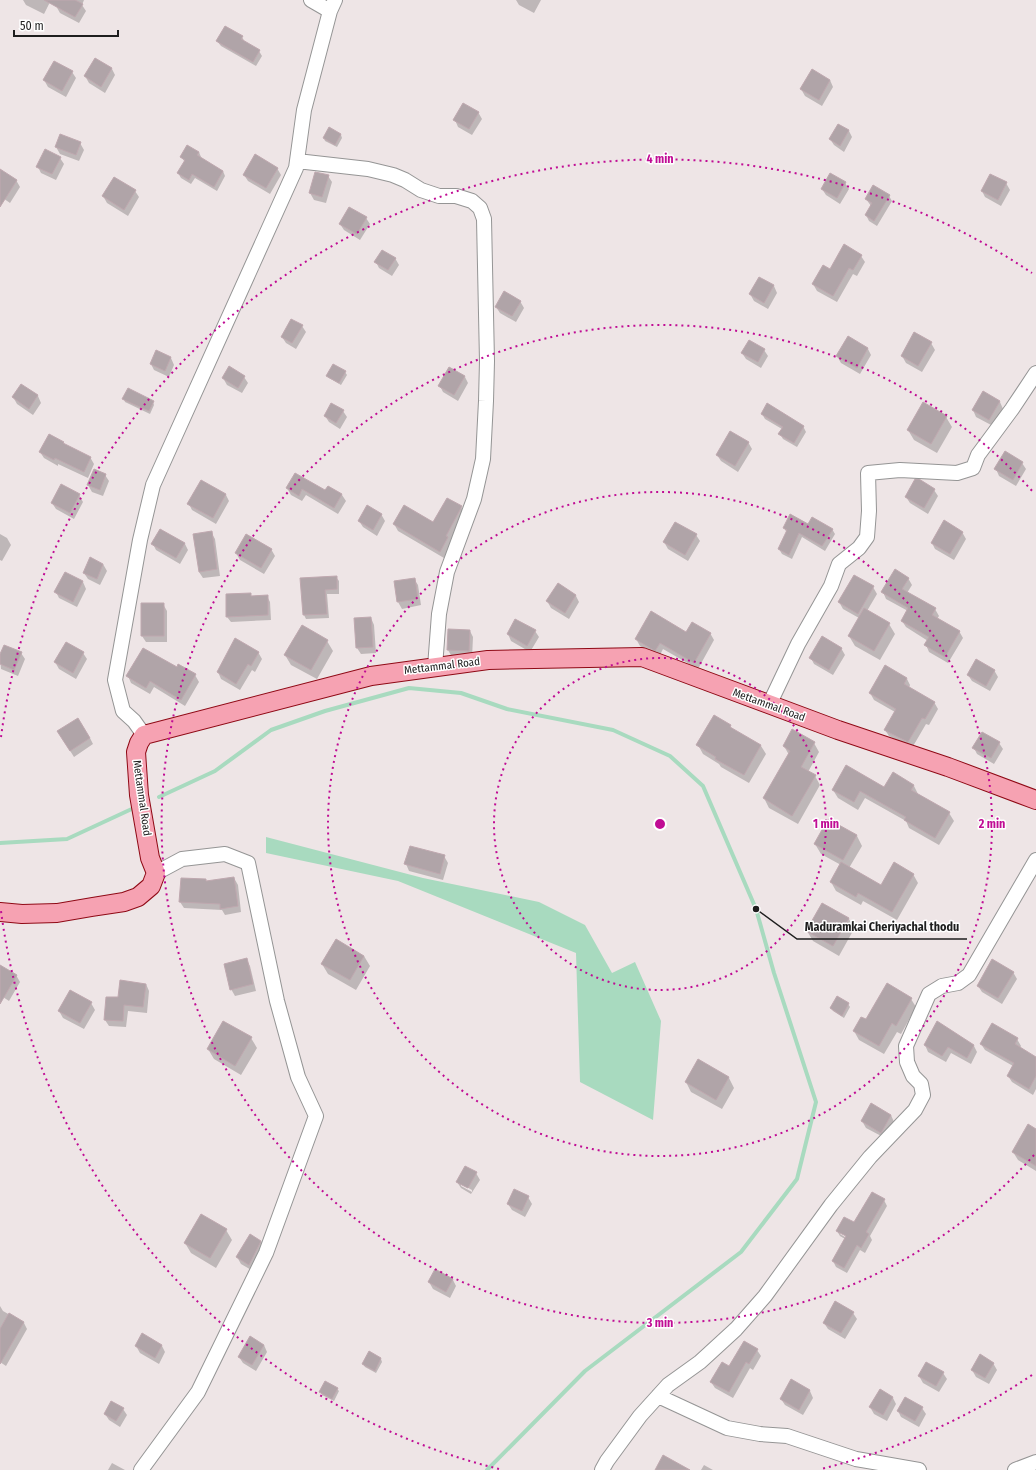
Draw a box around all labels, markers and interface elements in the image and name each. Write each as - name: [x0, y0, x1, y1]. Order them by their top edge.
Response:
- scale bar: [14, 12, 118, 38]
- text: 50 m: [20, 19, 44, 33]
- text: 4 min: [646, 152, 674, 166]
- street label: Mettammal Road: [403, 655, 481, 677]
- street label: Mettammal Road: [731, 686, 807, 724]
- street label: Mettammal Road: [130, 759, 154, 837]
- centre of rings: [653, 817, 667, 831]
- text: 1 min: [813, 817, 839, 831]
- text: 2 min: [978, 817, 1005, 831]
- callout: Maduramkai Cheriyachal thodu: [797, 915, 967, 939]
- text: Maduramkai Cheriyachal thodu: [805, 920, 959, 934]
- text: 3 min: [646, 1316, 673, 1330]

